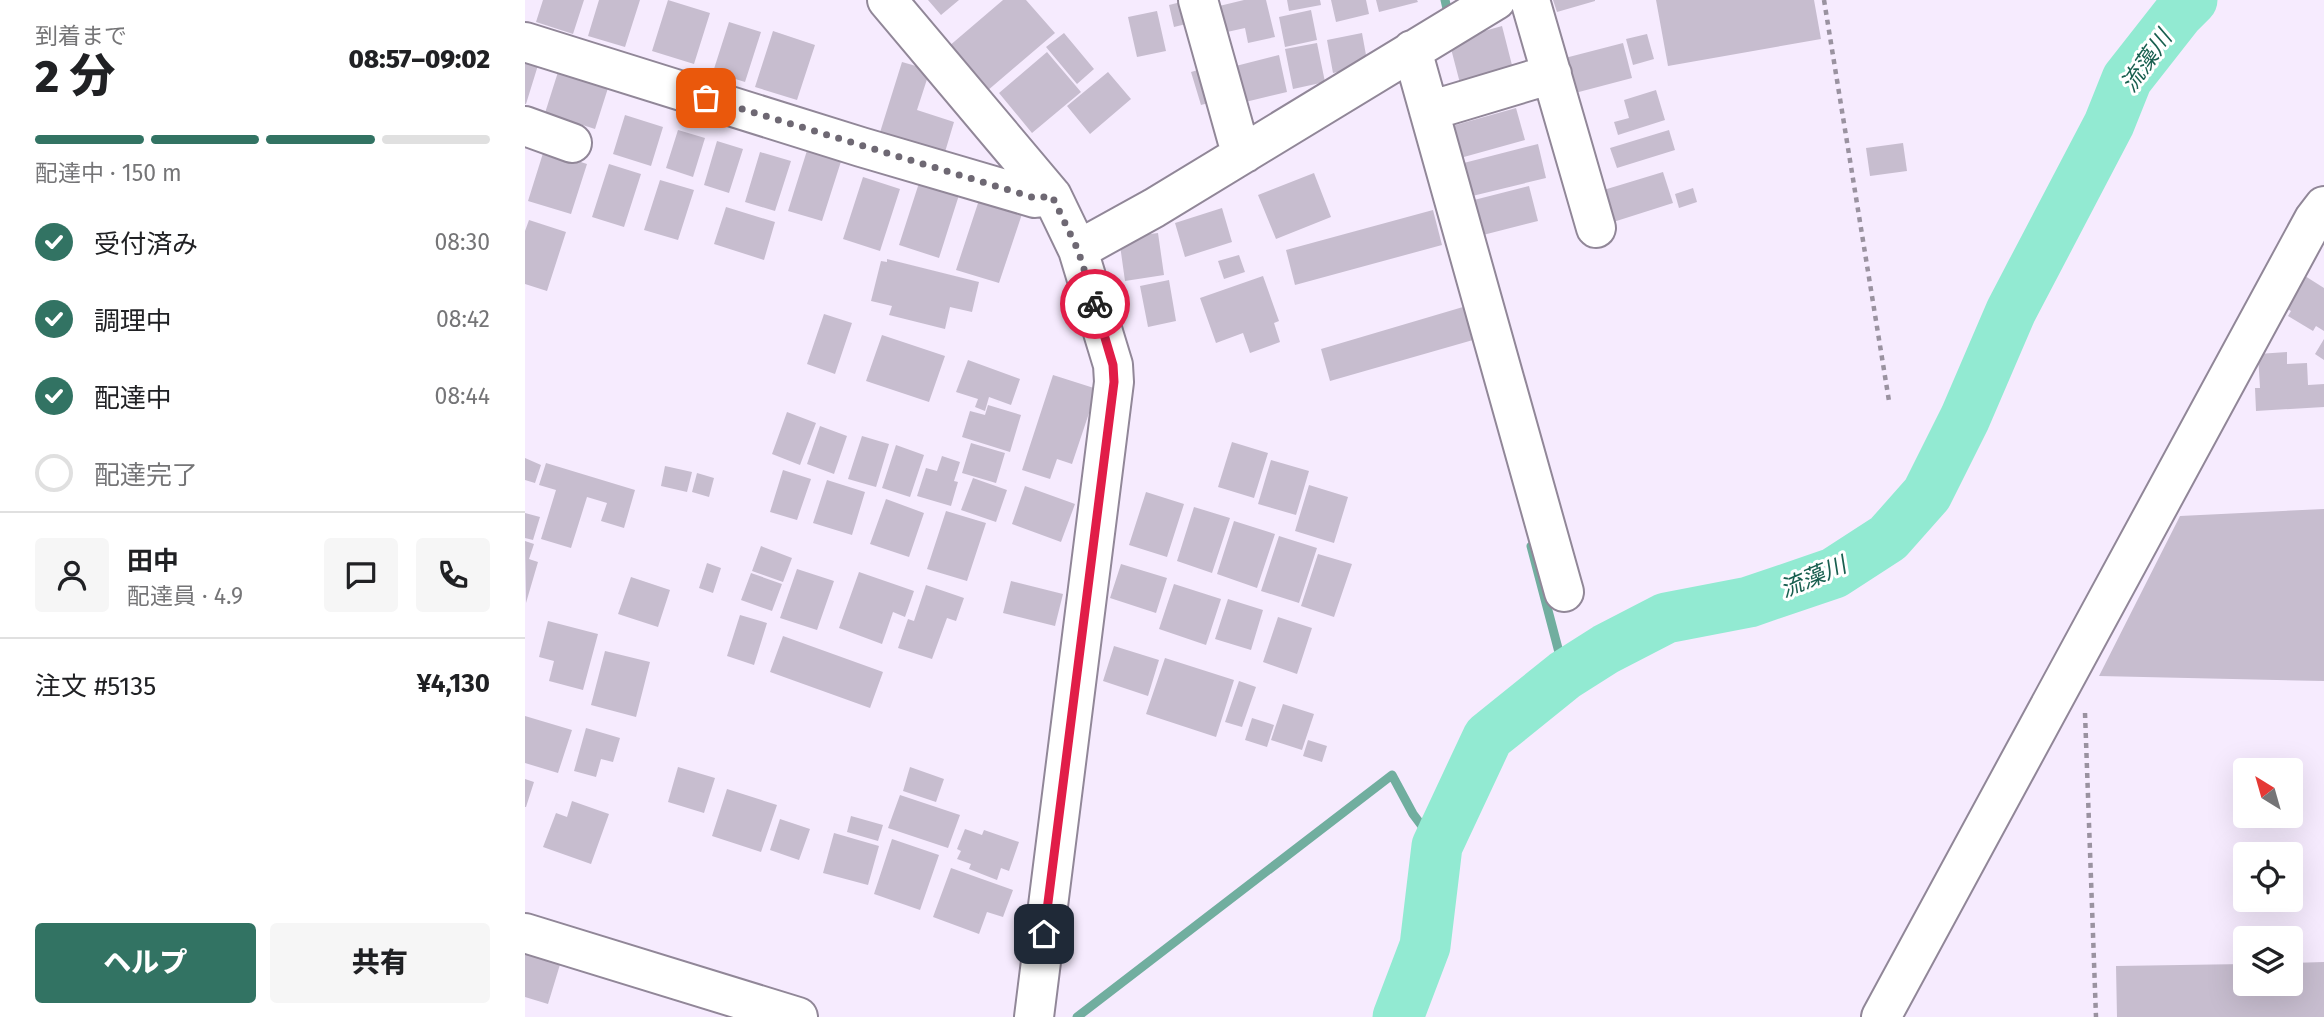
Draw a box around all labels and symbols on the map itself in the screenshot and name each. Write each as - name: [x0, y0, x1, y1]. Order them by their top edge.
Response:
- water label: 流藻川: [2115, 22, 2179, 97]
- pin: [676, 68, 736, 128]
- courier: [1060, 269, 1130, 339]
- water label: 流藻川: [1776, 549, 1853, 603]
- north arrow: [2233, 758, 2303, 828]
- pin: [1014, 904, 1074, 964]

